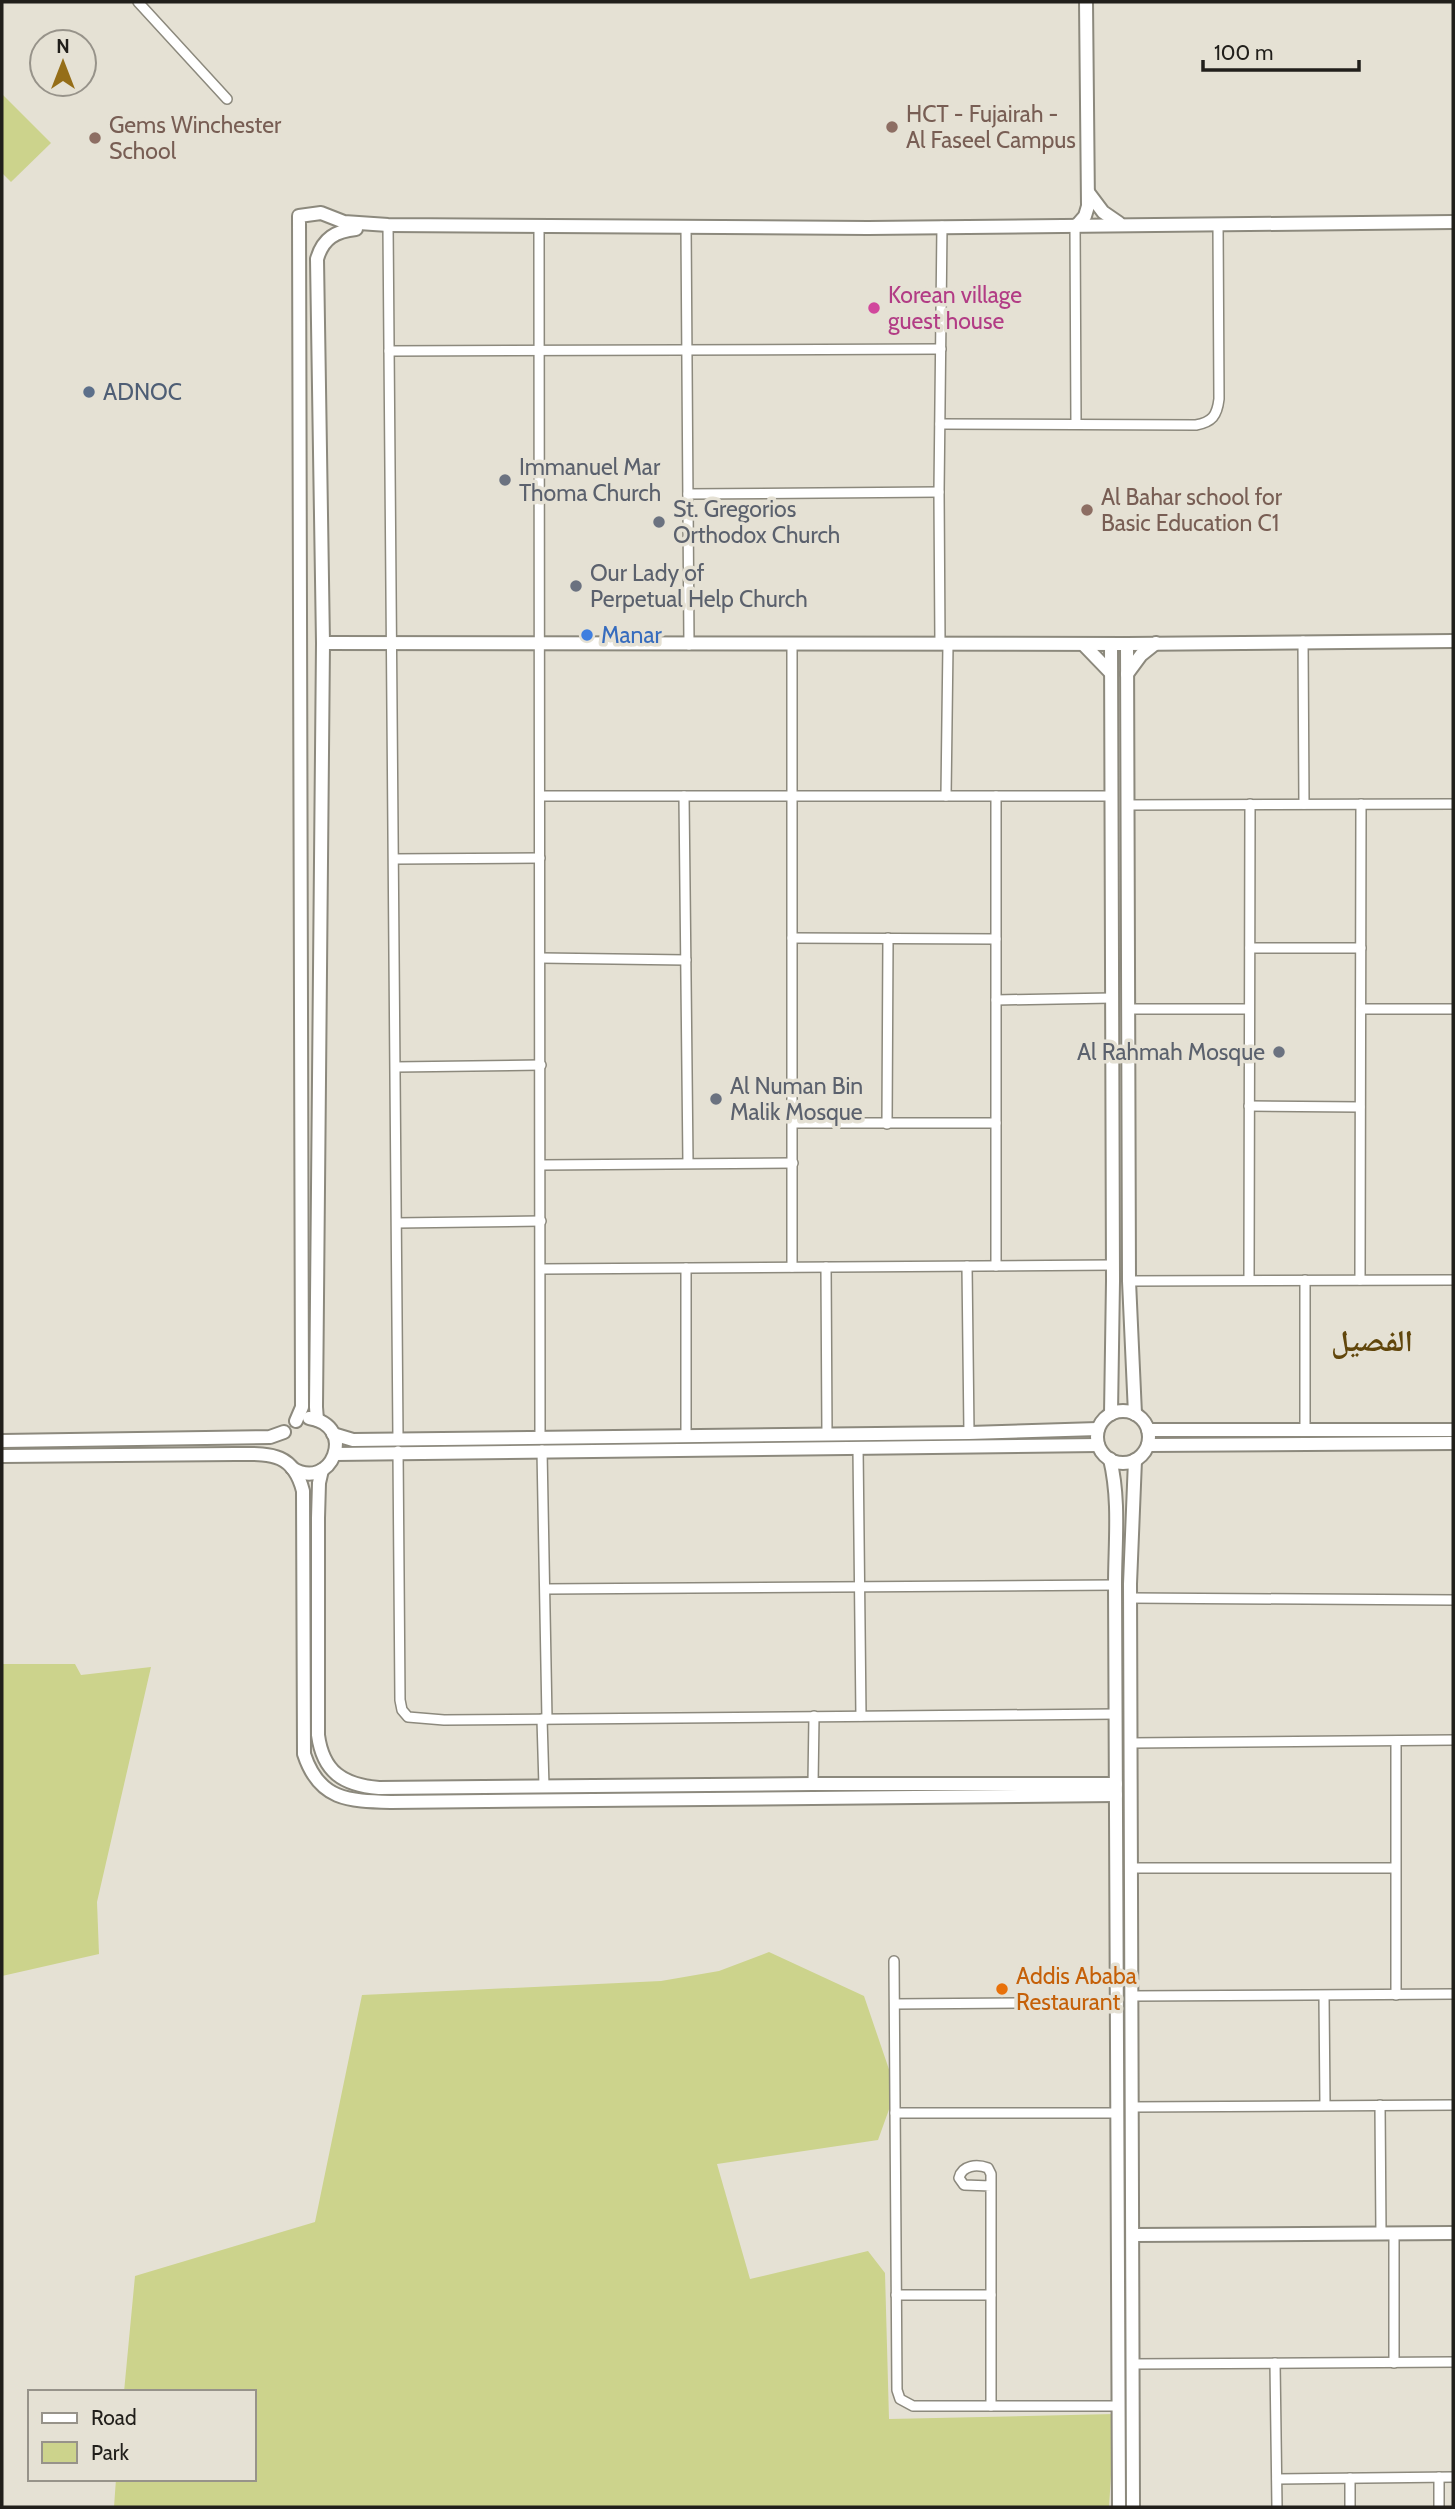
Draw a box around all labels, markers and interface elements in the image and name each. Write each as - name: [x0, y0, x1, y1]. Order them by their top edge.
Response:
- north arrow: [28, 28, 98, 98]
- scale bar: [1203, 28, 1359, 72]
- text: N: [56, 35, 70, 58]
- text: 100 m: [1214, 40, 1273, 65]
- place label: HCT - Fujairah - Al Faseel Campus: [906, 100, 1076, 154]
- place label: Gems Winchester School: [109, 111, 282, 165]
- marker: HCT - Fujairah - Al Faseel Campus: [884, 119, 900, 135]
- marker: Gems Winchester School: [87, 130, 103, 146]
- place label: Korean village guest house: [888, 281, 1022, 335]
- marker: Korean village guest house: [866, 300, 882, 316]
- place label: ADNOC: [103, 378, 182, 406]
- marker: ADNOC: [81, 384, 97, 400]
- place label: Immanuel Mar Thoma Church: [519, 453, 661, 507]
- marker: Immanuel Mar Thoma Church: [497, 472, 513, 488]
- place label: Al Bahar school for Basic Education C1: [1101, 483, 1283, 537]
- place label: St. Gregorios Orthodox Church: [673, 495, 840, 549]
- marker: Al Bahar school for Basic Education C1: [1079, 502, 1095, 518]
- marker: St. Gregorios Orthodox Church: [651, 514, 667, 530]
- place label: Our Lady of Perpetual Help Church: [590, 559, 808, 613]
- marker: Our Lady of Perpetual Help Church: [568, 578, 584, 594]
- place label: Manar: [601, 621, 662, 649]
- marker: Manar: [579, 627, 595, 643]
- place label: Al Rahmah Mosque: [1077, 1038, 1265, 1066]
- marker: Al Rahmah Mosque: [1271, 1044, 1287, 1060]
- place label: Al Numan Bin Malik Mosque: [730, 1072, 863, 1126]
- marker: Al Numan Bin Malik Mosque: [708, 1091, 724, 1107]
- district label: الفصيل: [1331, 1322, 1413, 1359]
- place label: Addis Ababa Restaurant: [1016, 1962, 1137, 2016]
- marker: Addis Ababa Restaurant: [994, 1981, 1010, 1997]
- legend: [28, 2390, 256, 2481]
- text: Road: [91, 2405, 137, 2430]
- text: Park: [91, 2440, 129, 2465]

